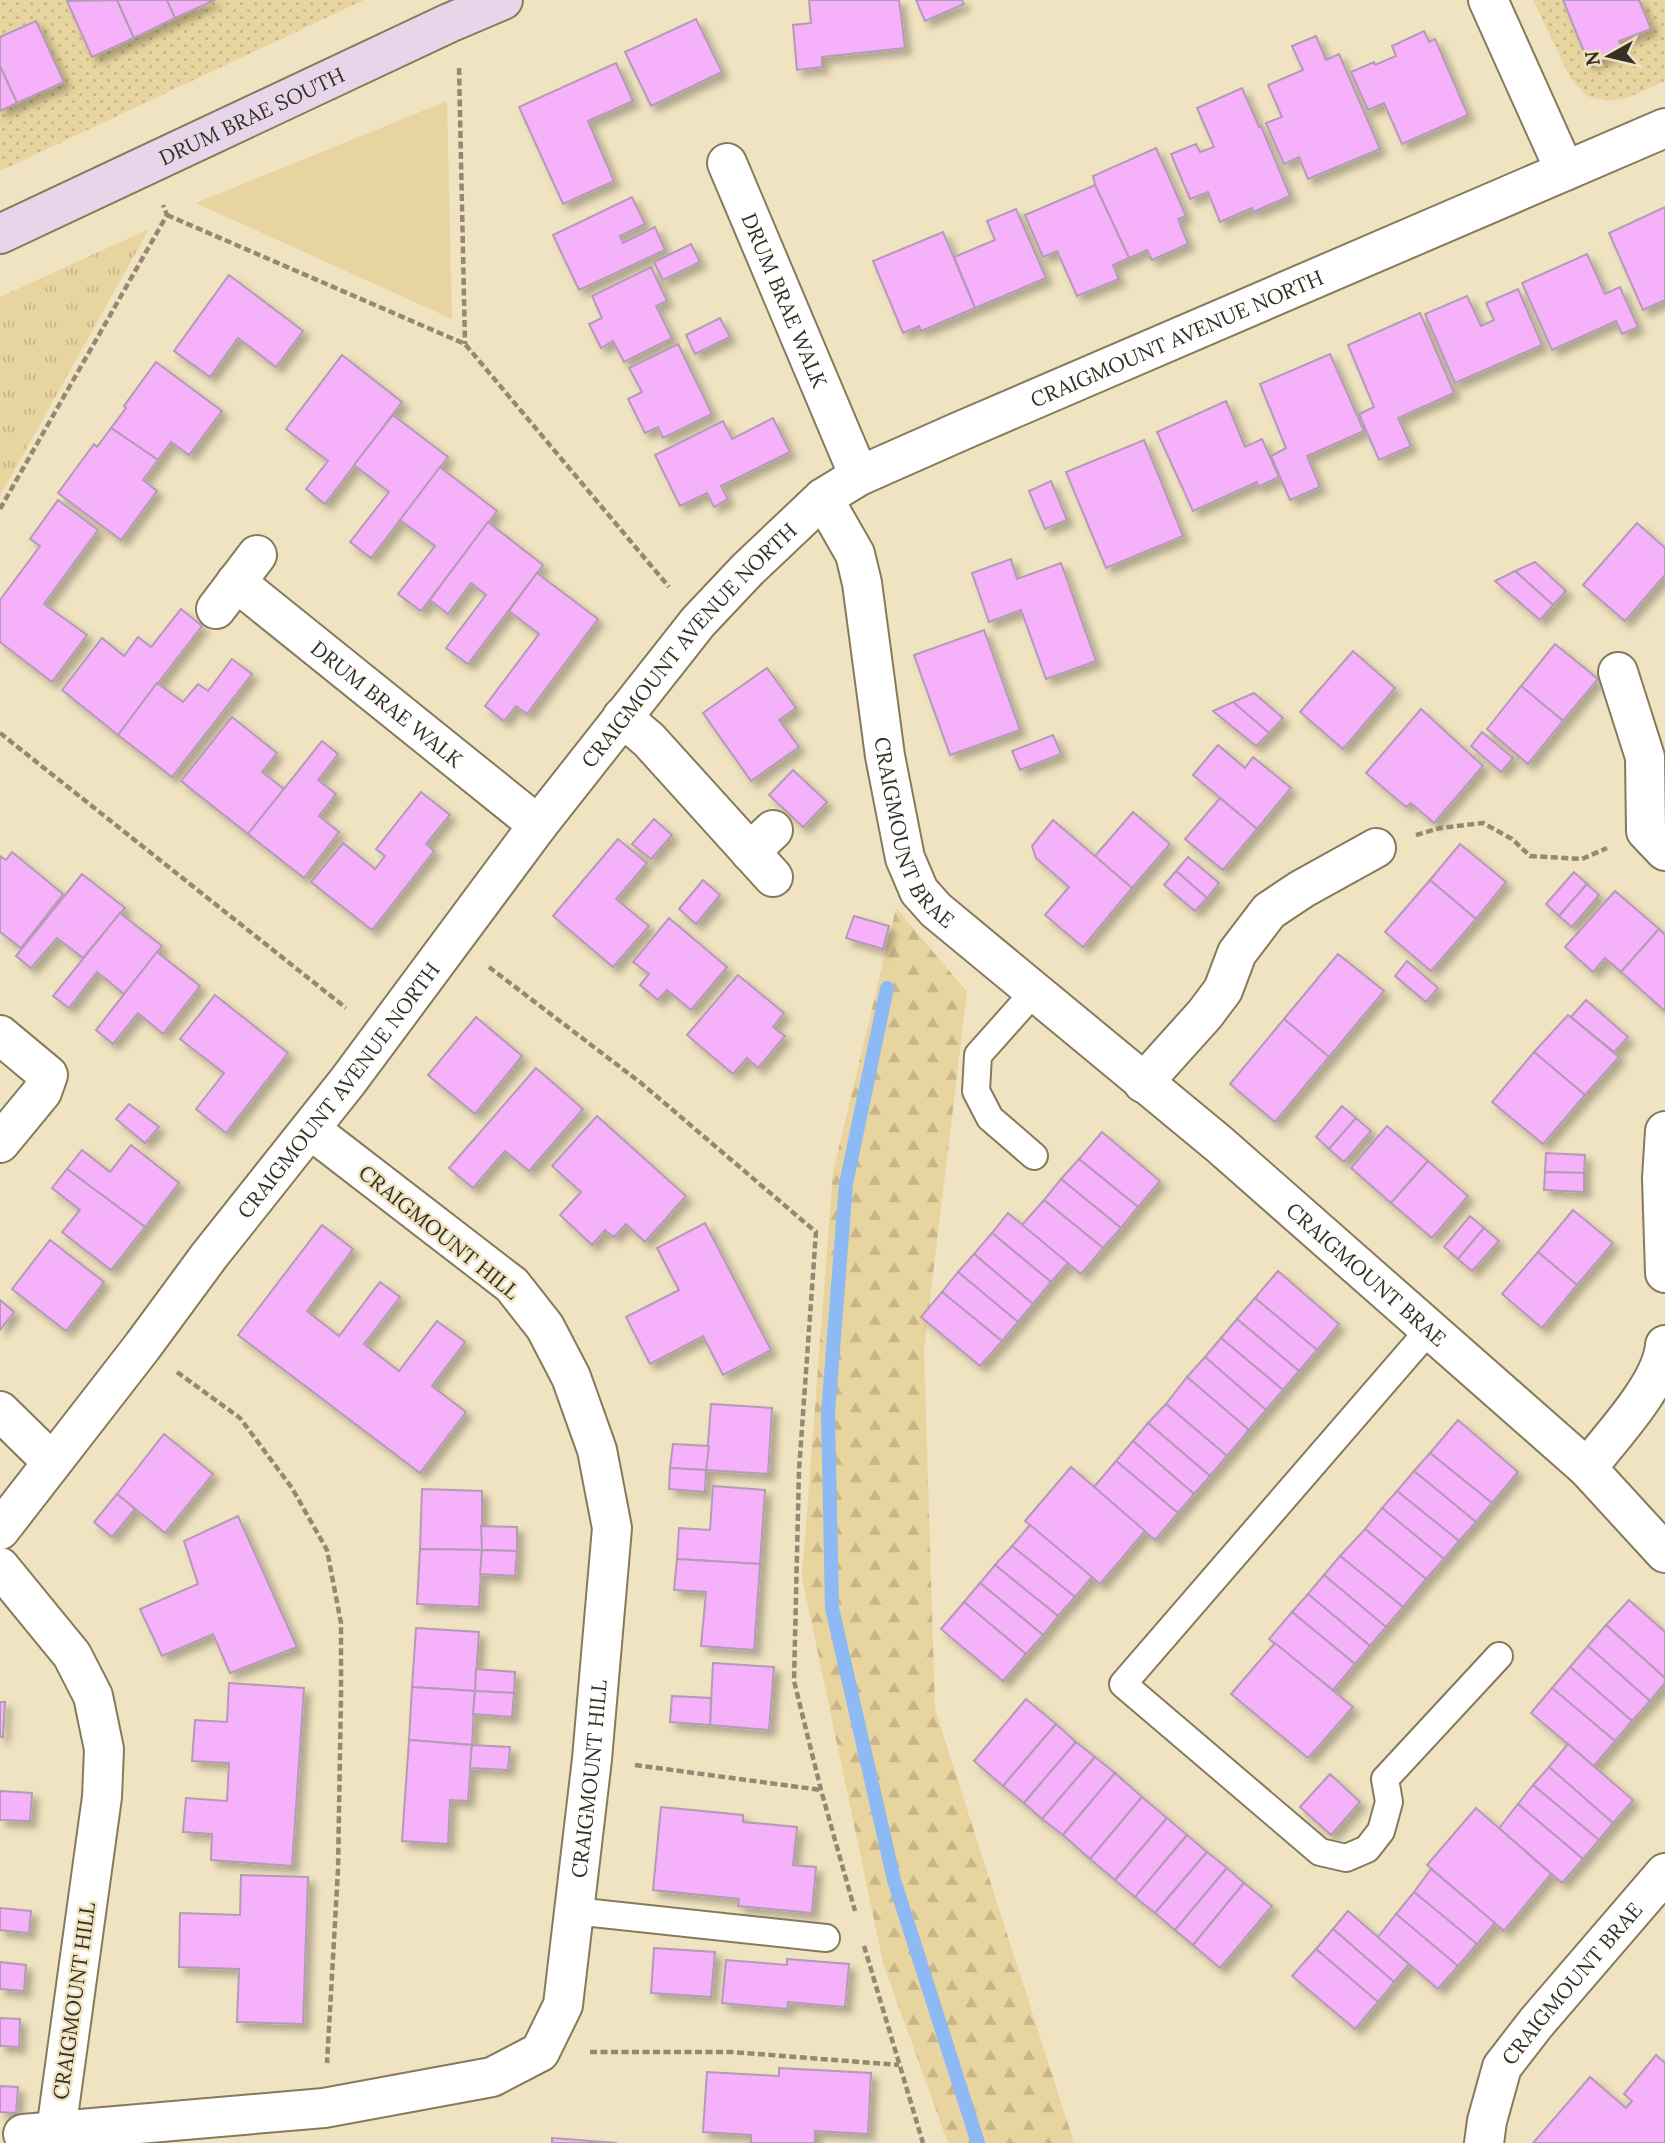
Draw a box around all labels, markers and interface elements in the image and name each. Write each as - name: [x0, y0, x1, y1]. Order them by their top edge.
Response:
- north arrow: [1574, 21, 1644, 91]
- text: N: [1579, 49, 1605, 67]
- street label: DRUM BRAE SOUTH: [154, 61, 349, 171]
- street label: DRUM BRAE WALK: [736, 209, 834, 393]
- street label: CRAIGMOUNT AVENUE NORTH: [1026, 263, 1327, 413]
- street label: CRAIGMOUNT AVENUE NORTH: [575, 517, 802, 773]
- street label: DRUM BRAE WALK: [306, 634, 469, 773]
- street label: CRAIGMOUNT BRAE: [869, 735, 960, 933]
- street label: CRAIGMOUNT AVENUE NORTH: [231, 956, 445, 1224]
- street label: CRAIGMOUNT HILL: [353, 1159, 525, 1305]
- street label: CRAIGMOUNT BRAE: [1281, 1196, 1452, 1352]
- street label: CRAIGMOUNT HILL: [565, 1679, 612, 1879]
- street label: CRAIGMOUNT BRAE: [1495, 1896, 1648, 2070]
- street label: CRAIGMOUNT HILL: [47, 1901, 101, 2101]

